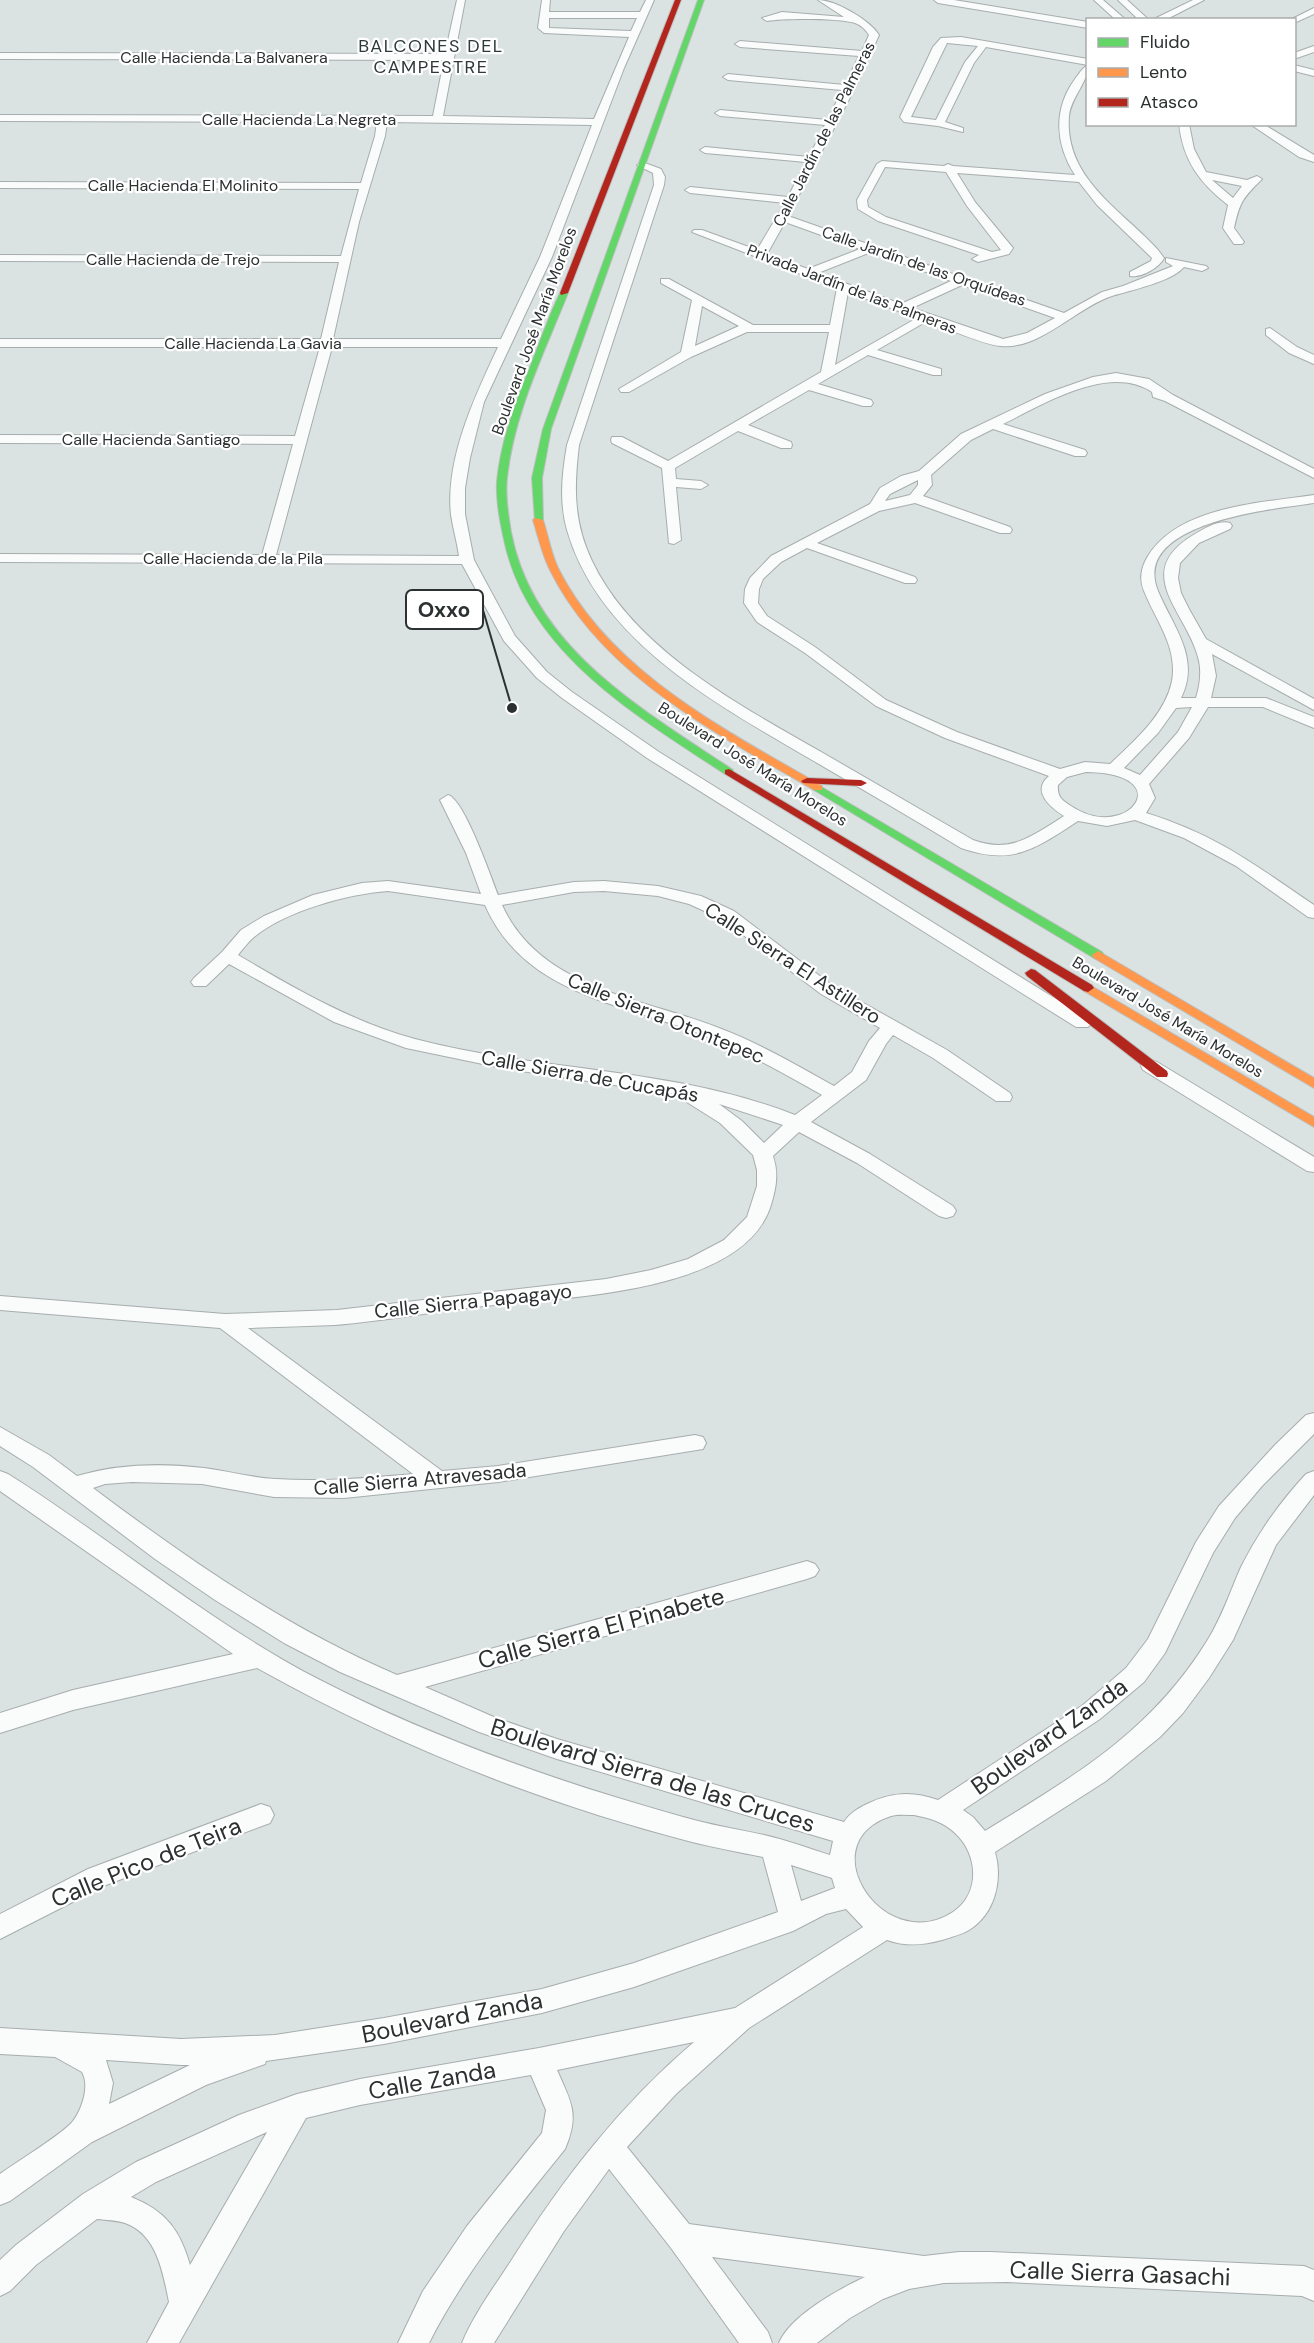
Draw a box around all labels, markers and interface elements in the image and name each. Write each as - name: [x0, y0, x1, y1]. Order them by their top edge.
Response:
- legend: [1086, 18, 1296, 126]
- text: Fluido: [1140, 30, 1190, 54]
- district label: BALCONES DEL CAMPESTRE: [358, 34, 504, 79]
- street label: Calle Jardín de las Palmeras: [768, 38, 880, 230]
- street label: Calle Hacienda La Balvanera: [120, 47, 328, 68]
- text: Lento: [1140, 60, 1187, 84]
- text: Atasco: [1140, 90, 1198, 114]
- street label: Calle Hacienda La Negreta: [202, 109, 396, 130]
- street label: Calle Hacienda El Molinito: [88, 175, 278, 196]
- street label: Calle Jardín de las Orquídeas: [819, 221, 1029, 311]
- street label: Boulevard José María Morelos: [487, 224, 581, 438]
- street label: Privada Jardín de las Palmeras: [744, 239, 960, 339]
- street label: Calle Hacienda de Trejo: [86, 249, 260, 270]
- street label: Calle Hacienda La Gavia: [164, 333, 342, 354]
- street label: Calle Hacienda Santiago: [62, 429, 240, 450]
- street label: Calle Hacienda de la Pila: [143, 548, 323, 569]
- callout: Oxxo: [406, 590, 483, 629]
- text: Oxxo: [418, 596, 470, 624]
- street label: Boulevard José María Morelos: [654, 697, 852, 831]
- street label: Calle Sierra El Astillero: [700, 896, 886, 1030]
- street label: Boulevard José María Morelos: [1069, 951, 1267, 1083]
- street label: Calle Sierra Otontepec: [564, 967, 768, 1069]
- street label: Calle Sierra de Cucapás: [479, 1044, 701, 1108]
- street label: Calle Sierra Papagayo: [373, 1278, 573, 1324]
- street label: Calle Sierra Atravesada: [313, 1457, 527, 1501]
- street label: Calle Sierra El Pinabete: [474, 1580, 728, 1676]
- street label: Boulevard Zanda: [965, 1671, 1133, 1801]
- street label: Boulevard Sierra de las Cruces: [487, 1711, 819, 1839]
- street label: Calle Pico de Teira: [46, 1810, 246, 1914]
- street label: Boulevard Zanda: [359, 1984, 545, 2050]
- street label: Calle Zanda: [366, 2054, 498, 2106]
- street label: Calle Sierra Gasachi: [1009, 2254, 1231, 2292]

